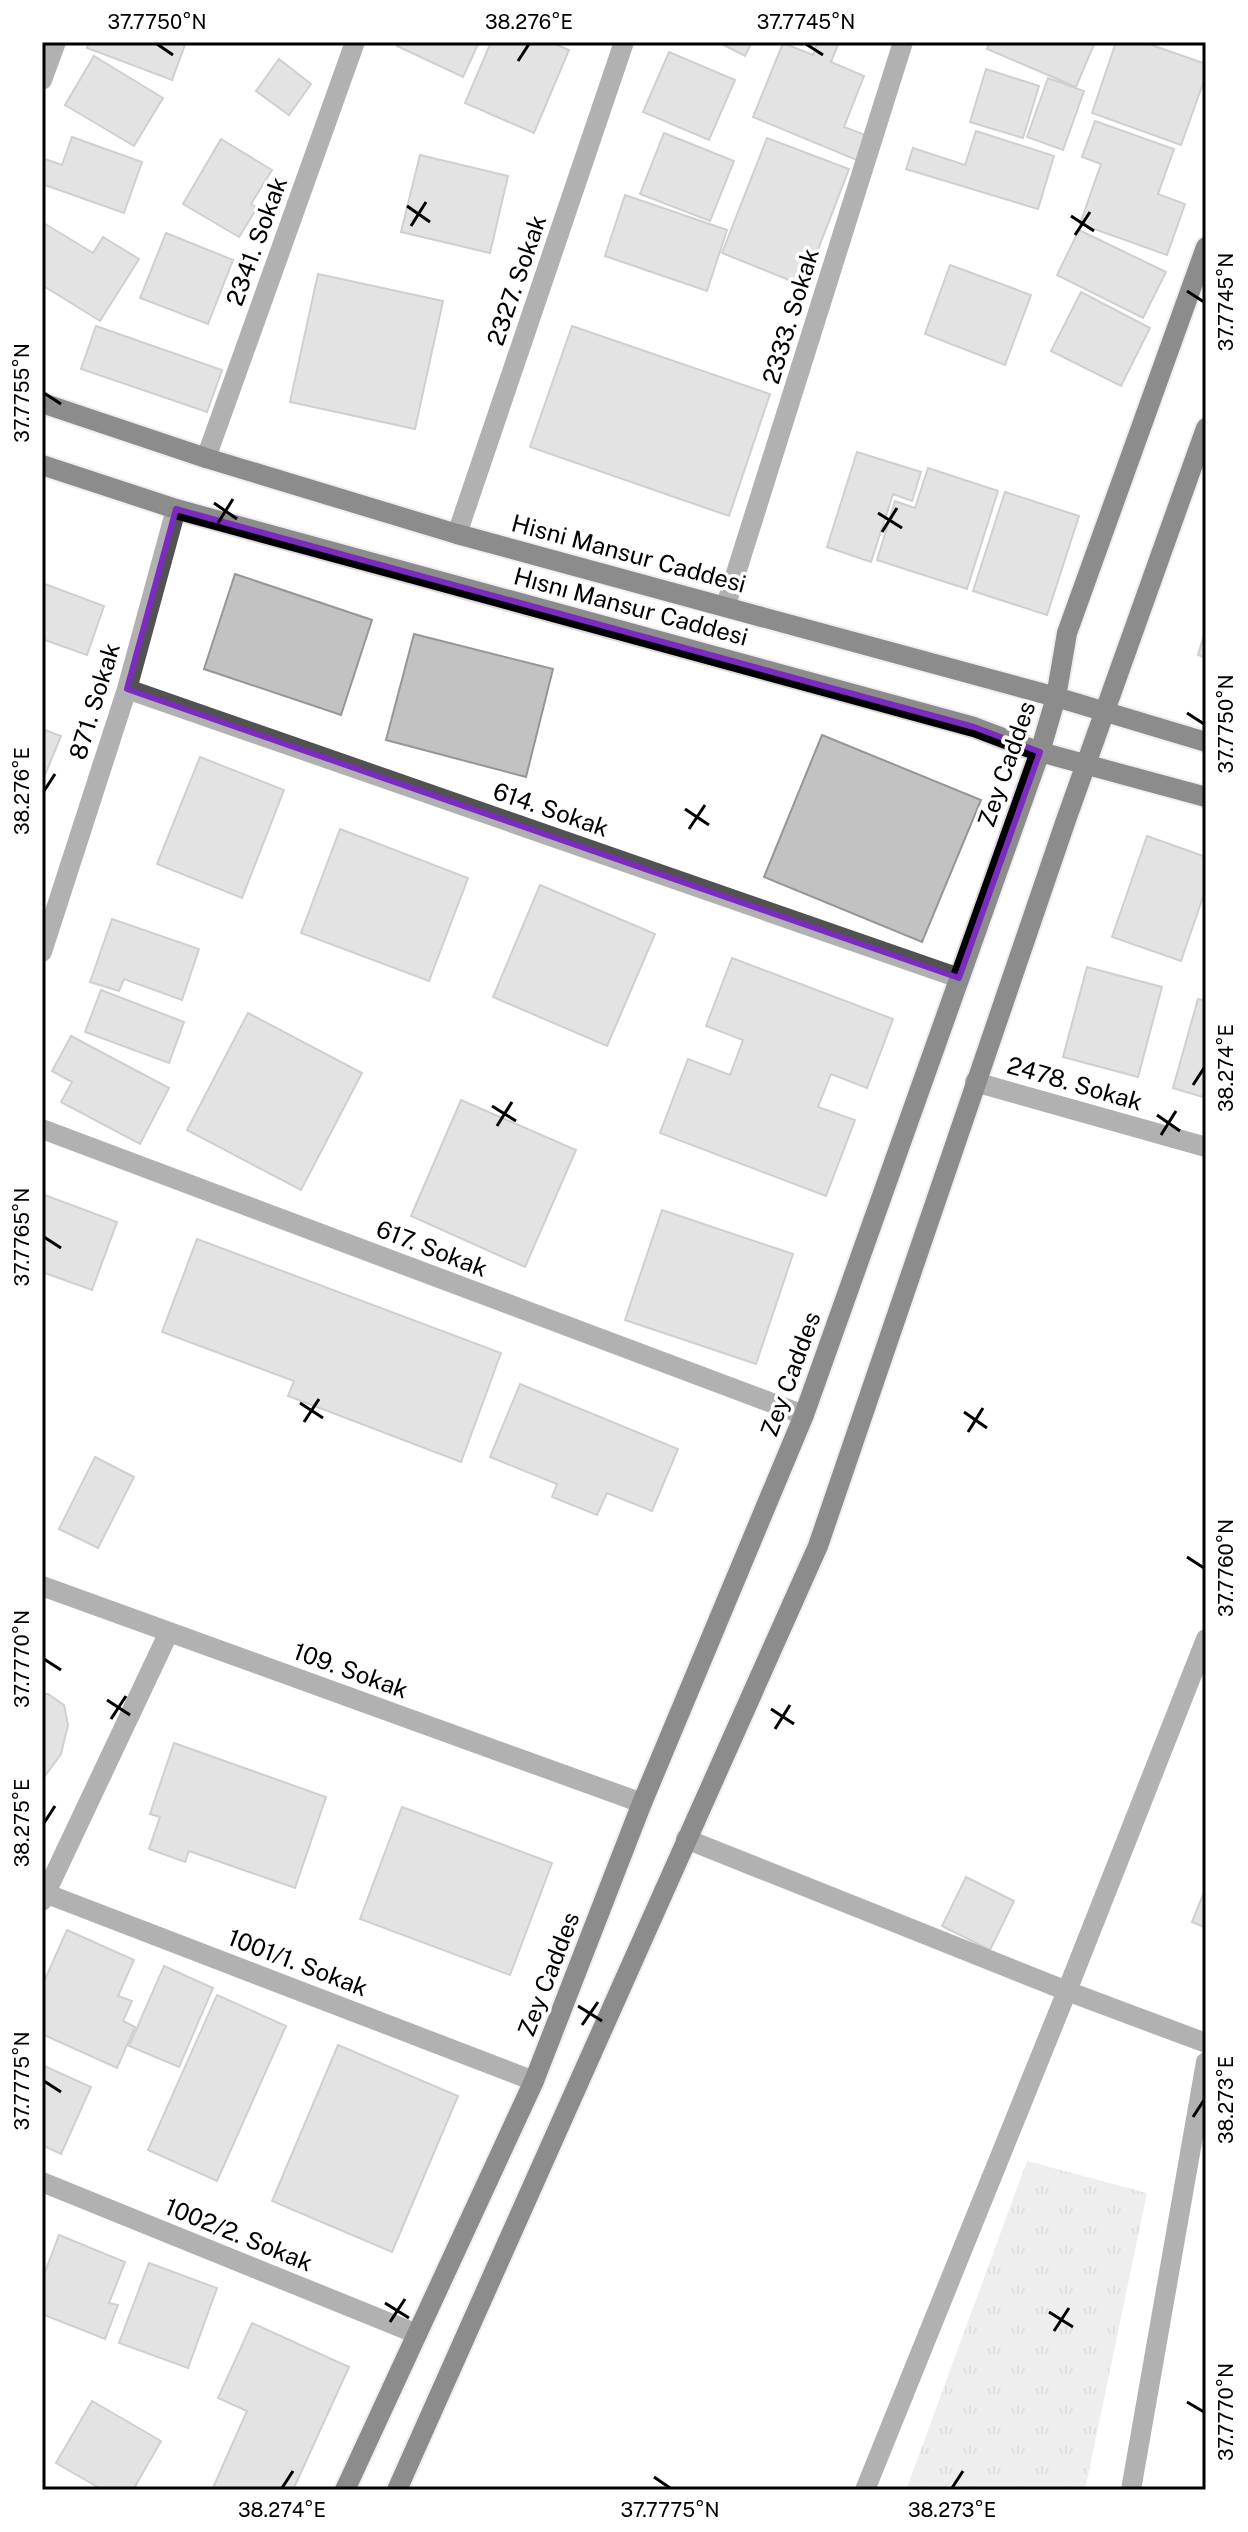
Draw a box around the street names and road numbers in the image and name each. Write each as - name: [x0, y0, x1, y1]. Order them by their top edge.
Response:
- street label: 2341. Sokak: [220, 173, 292, 309]
- street label: 2327. Sokak: [481, 211, 551, 349]
- street label: 2333. Sokak: [756, 245, 824, 387]
- street label: Hisni Mansur Caddesi: [509, 508, 749, 598]
- street label: Hısnı Mansur Caddesi: [511, 561, 751, 651]
- street label: 871. Sokak: [63, 639, 125, 763]
- street label: Zey Caddes: [971, 698, 1041, 830]
- street label: 614. Sokak: [490, 776, 612, 842]
- street label: 2478. Sokak: [1004, 1050, 1146, 1116]
- street label: 617. Sokak: [372, 1214, 492, 1282]
- street label: Zey Caddes: [754, 1308, 826, 1440]
- street label: 109. Sokak: [290, 1636, 412, 1704]
- street label: Zey Caddes: [511, 1908, 585, 2040]
- street label: 1001/1. Sokak: [224, 1922, 372, 2002]
- street label: 1002/2. Sokak: [161, 2192, 317, 2276]

